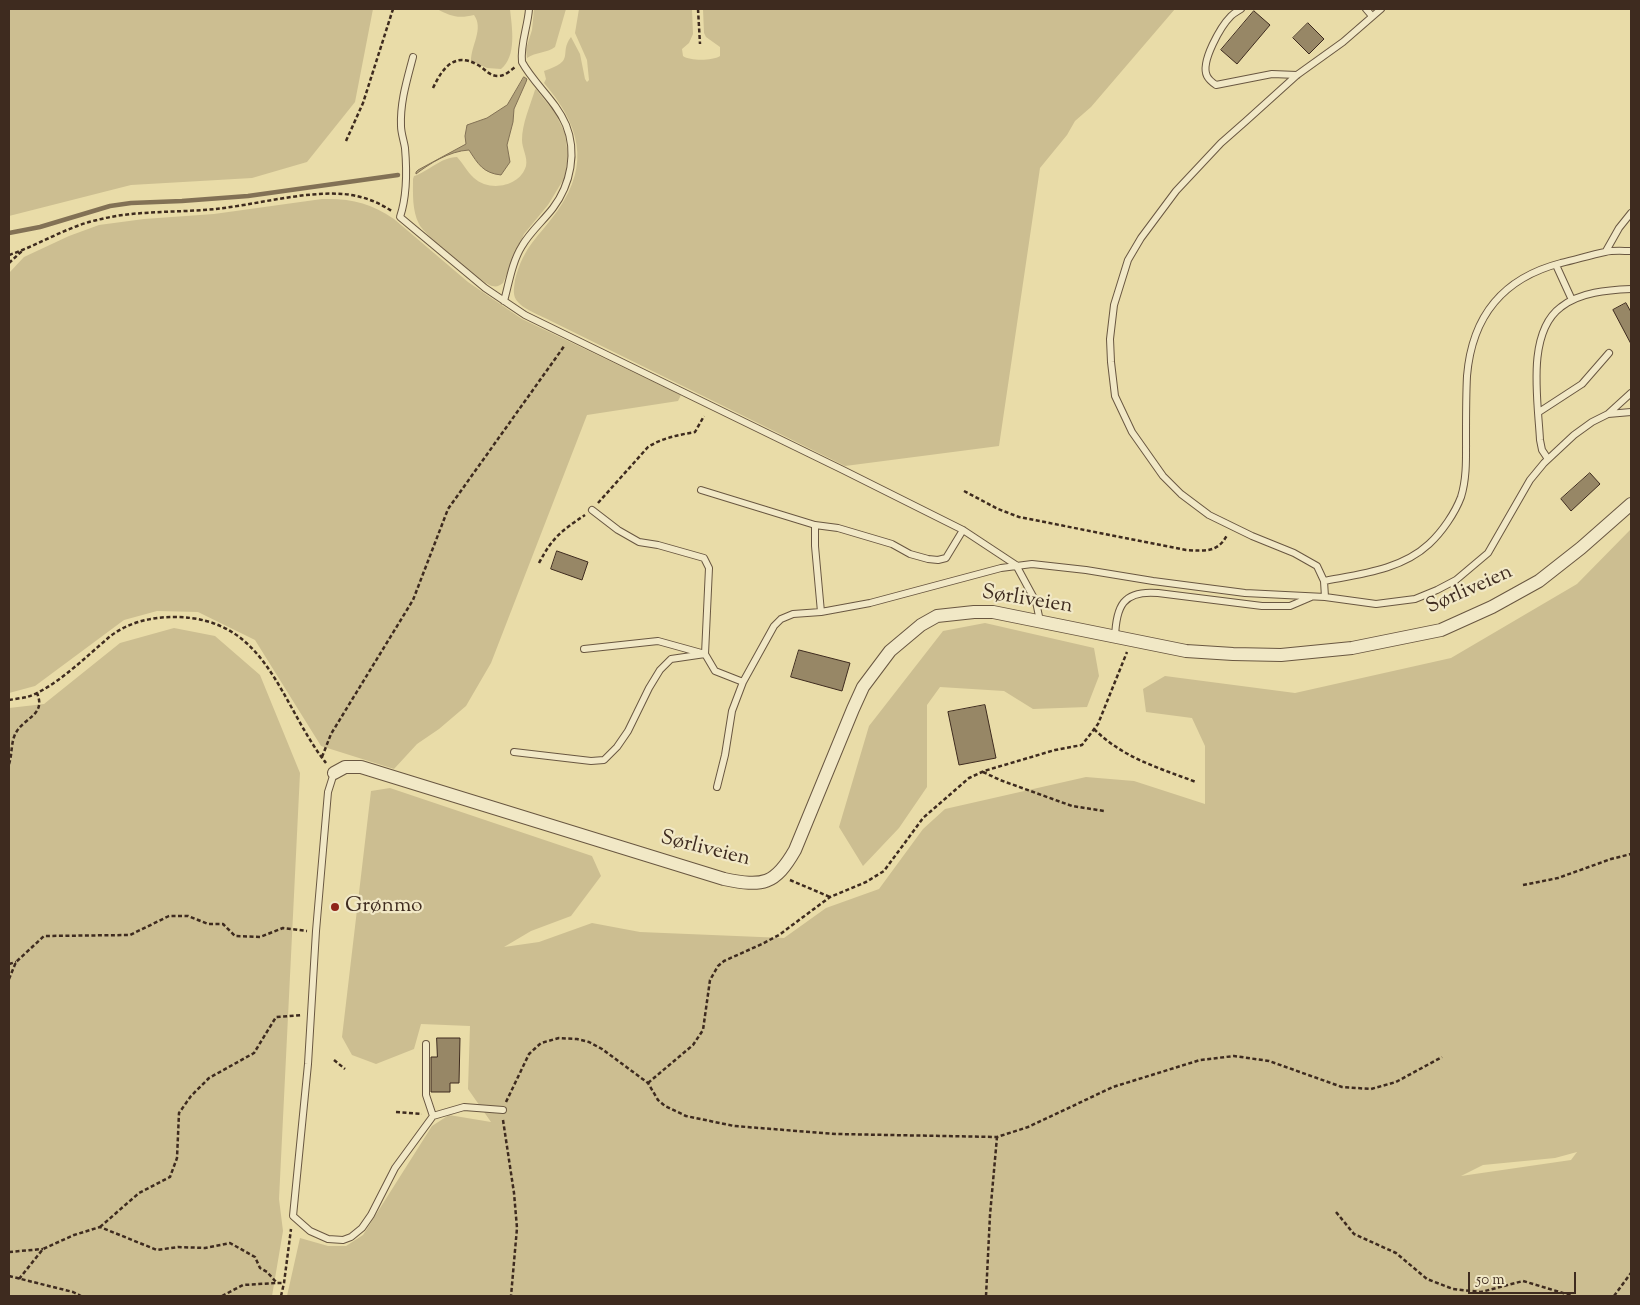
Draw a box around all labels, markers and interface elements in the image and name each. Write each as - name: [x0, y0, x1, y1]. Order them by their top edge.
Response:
- street label: Sørliveien: [1423, 561, 1517, 621]
- street label: Sørliveien: [980, 581, 1074, 621]
- street label: Sørliveien: [657, 827, 753, 873]
- place label: Grønmo: [345, 894, 423, 920]
- marker: Grønmo: [329, 901, 341, 913]
- scale bar: [1470, 1262, 1578, 1294]
- text: 50 m: [1476, 1270, 1505, 1291]

